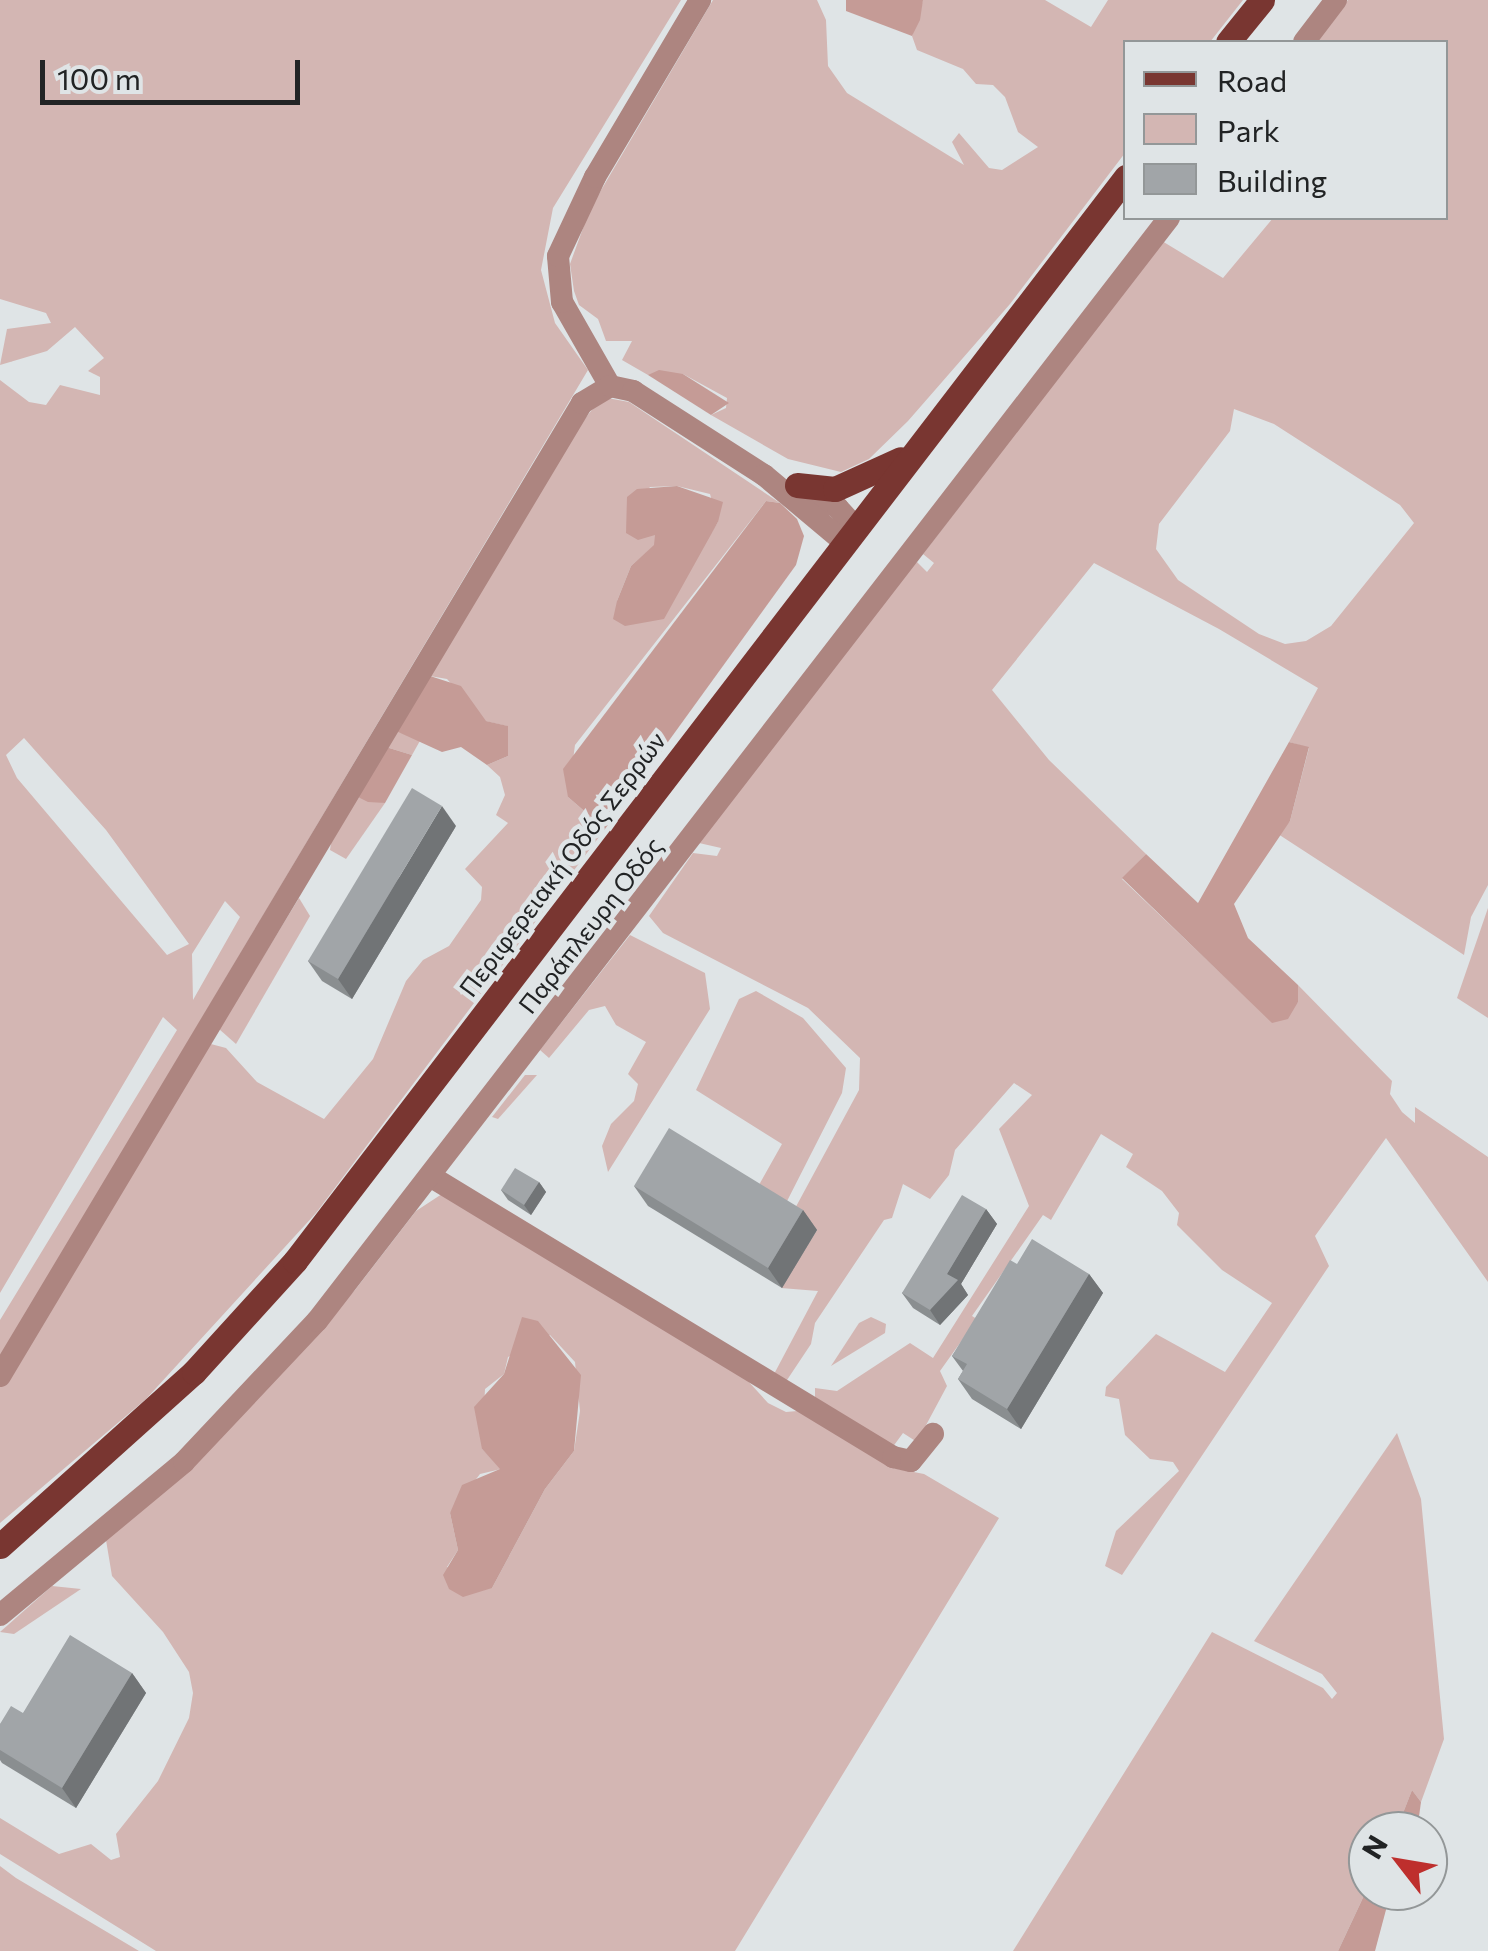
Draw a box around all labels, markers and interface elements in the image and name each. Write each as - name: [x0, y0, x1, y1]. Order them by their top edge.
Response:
- scale bar: [45, 40, 305, 102]
- legend: [1123, 40, 1448, 220]
- text: 100 m: [57, 59, 141, 96]
- text: Road: [1217, 61, 1287, 98]
- text: Park: [1217, 111, 1280, 148]
- text: Building: [1217, 161, 1327, 198]
- street label: Περιφερειακή Οδός Σερρών: [453, 726, 671, 1002]
- street label: Παράπλευρη Οδός: [512, 831, 668, 1019]
- north arrow: [1348, 1811, 1448, 1911]
- text: N: [1354, 1829, 1394, 1864]

